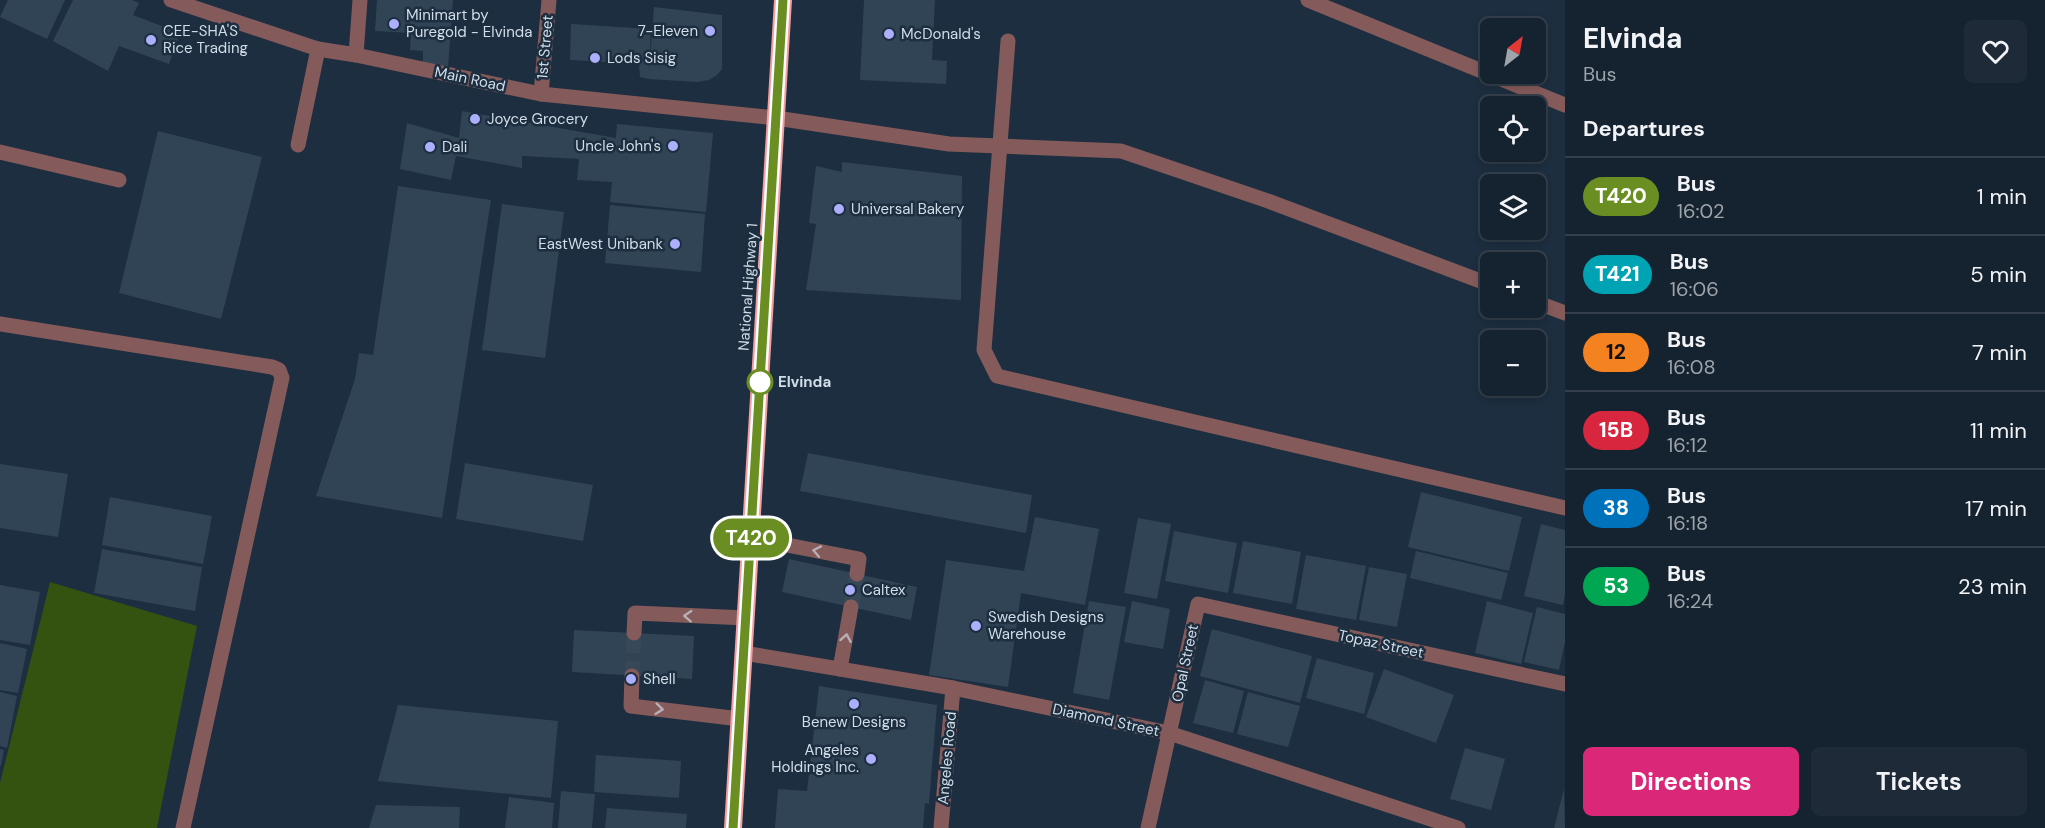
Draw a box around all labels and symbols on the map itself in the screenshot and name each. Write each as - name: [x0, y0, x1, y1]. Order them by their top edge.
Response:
- place label: Minimart by Puregold - Elvinda: [406, 5, 532, 42]
- street label: 1st Street: [532, 14, 558, 80]
- marker: Minimart by Puregold - Elvinda: [387, 17, 401, 31]
- north arrow: [1480, 18, 1546, 84]
- place label: CEE-SHA'S Rice Trading: [163, 21, 248, 58]
- place label: 7-Eleven: [638, 21, 698, 41]
- marker: 7-Eleven: [703, 24, 717, 38]
- place label: McDonald's: [901, 24, 981, 44]
- marker: McDonald's: [882, 27, 896, 41]
- marker: CEE-SHA'S Rice Trading: [144, 33, 158, 47]
- place label: Lods Sisig: [607, 48, 676, 68]
- marker: Lods Sisig: [588, 51, 602, 65]
- street label: Main Road: [433, 62, 507, 96]
- place label: Joyce Grocery: [487, 109, 589, 129]
- marker: Joyce Grocery: [468, 112, 482, 126]
- place label: Uncle John's: [575, 136, 661, 156]
- place label: Dali: [442, 137, 467, 157]
- marker: Uncle John's: [666, 139, 680, 153]
- marker: Dali: [423, 140, 437, 154]
- place label: Universal Bakery: [851, 199, 965, 219]
- marker: Universal Bakery: [832, 202, 846, 216]
- street label: National Highway 1: [734, 223, 762, 351]
- place label: EastWest Unibank: [538, 234, 663, 254]
- marker: EastWest Unibank: [668, 237, 682, 251]
- marker: Elvinda: [747, 369, 773, 395]
- place label: Elvinda: [778, 372, 831, 392]
- line badge: T420: [709, 518, 793, 558]
- one-way arrow: [812, 545, 822, 558]
- place label: Caltex: [862, 580, 906, 600]
- marker: Caltex: [843, 583, 857, 597]
- place label: Swedish Designs Warehouse: [988, 607, 1104, 644]
- one-way arrow: [683, 609, 692, 622]
- marker: Swedish Designs Warehouse: [969, 619, 983, 633]
- street label: Opal Street: [1167, 622, 1203, 704]
- street label: Topaz Street: [1336, 625, 1426, 663]
- one-way arrow: [839, 633, 851, 643]
- place label: Shell: [643, 669, 676, 689]
- marker: Shell: [624, 672, 638, 686]
- marker: Benew Designs: [847, 697, 861, 711]
- street label: Diamond Street: [1051, 699, 1161, 741]
- one-way arrow: [654, 703, 663, 715]
- street label: Angeles Road: [933, 711, 961, 805]
- place label: Benew Designs: [802, 712, 906, 732]
- place label: Angeles Holdings Inc.: [771, 740, 859, 777]
- marker: Angeles Holdings Inc.: [864, 752, 878, 766]

